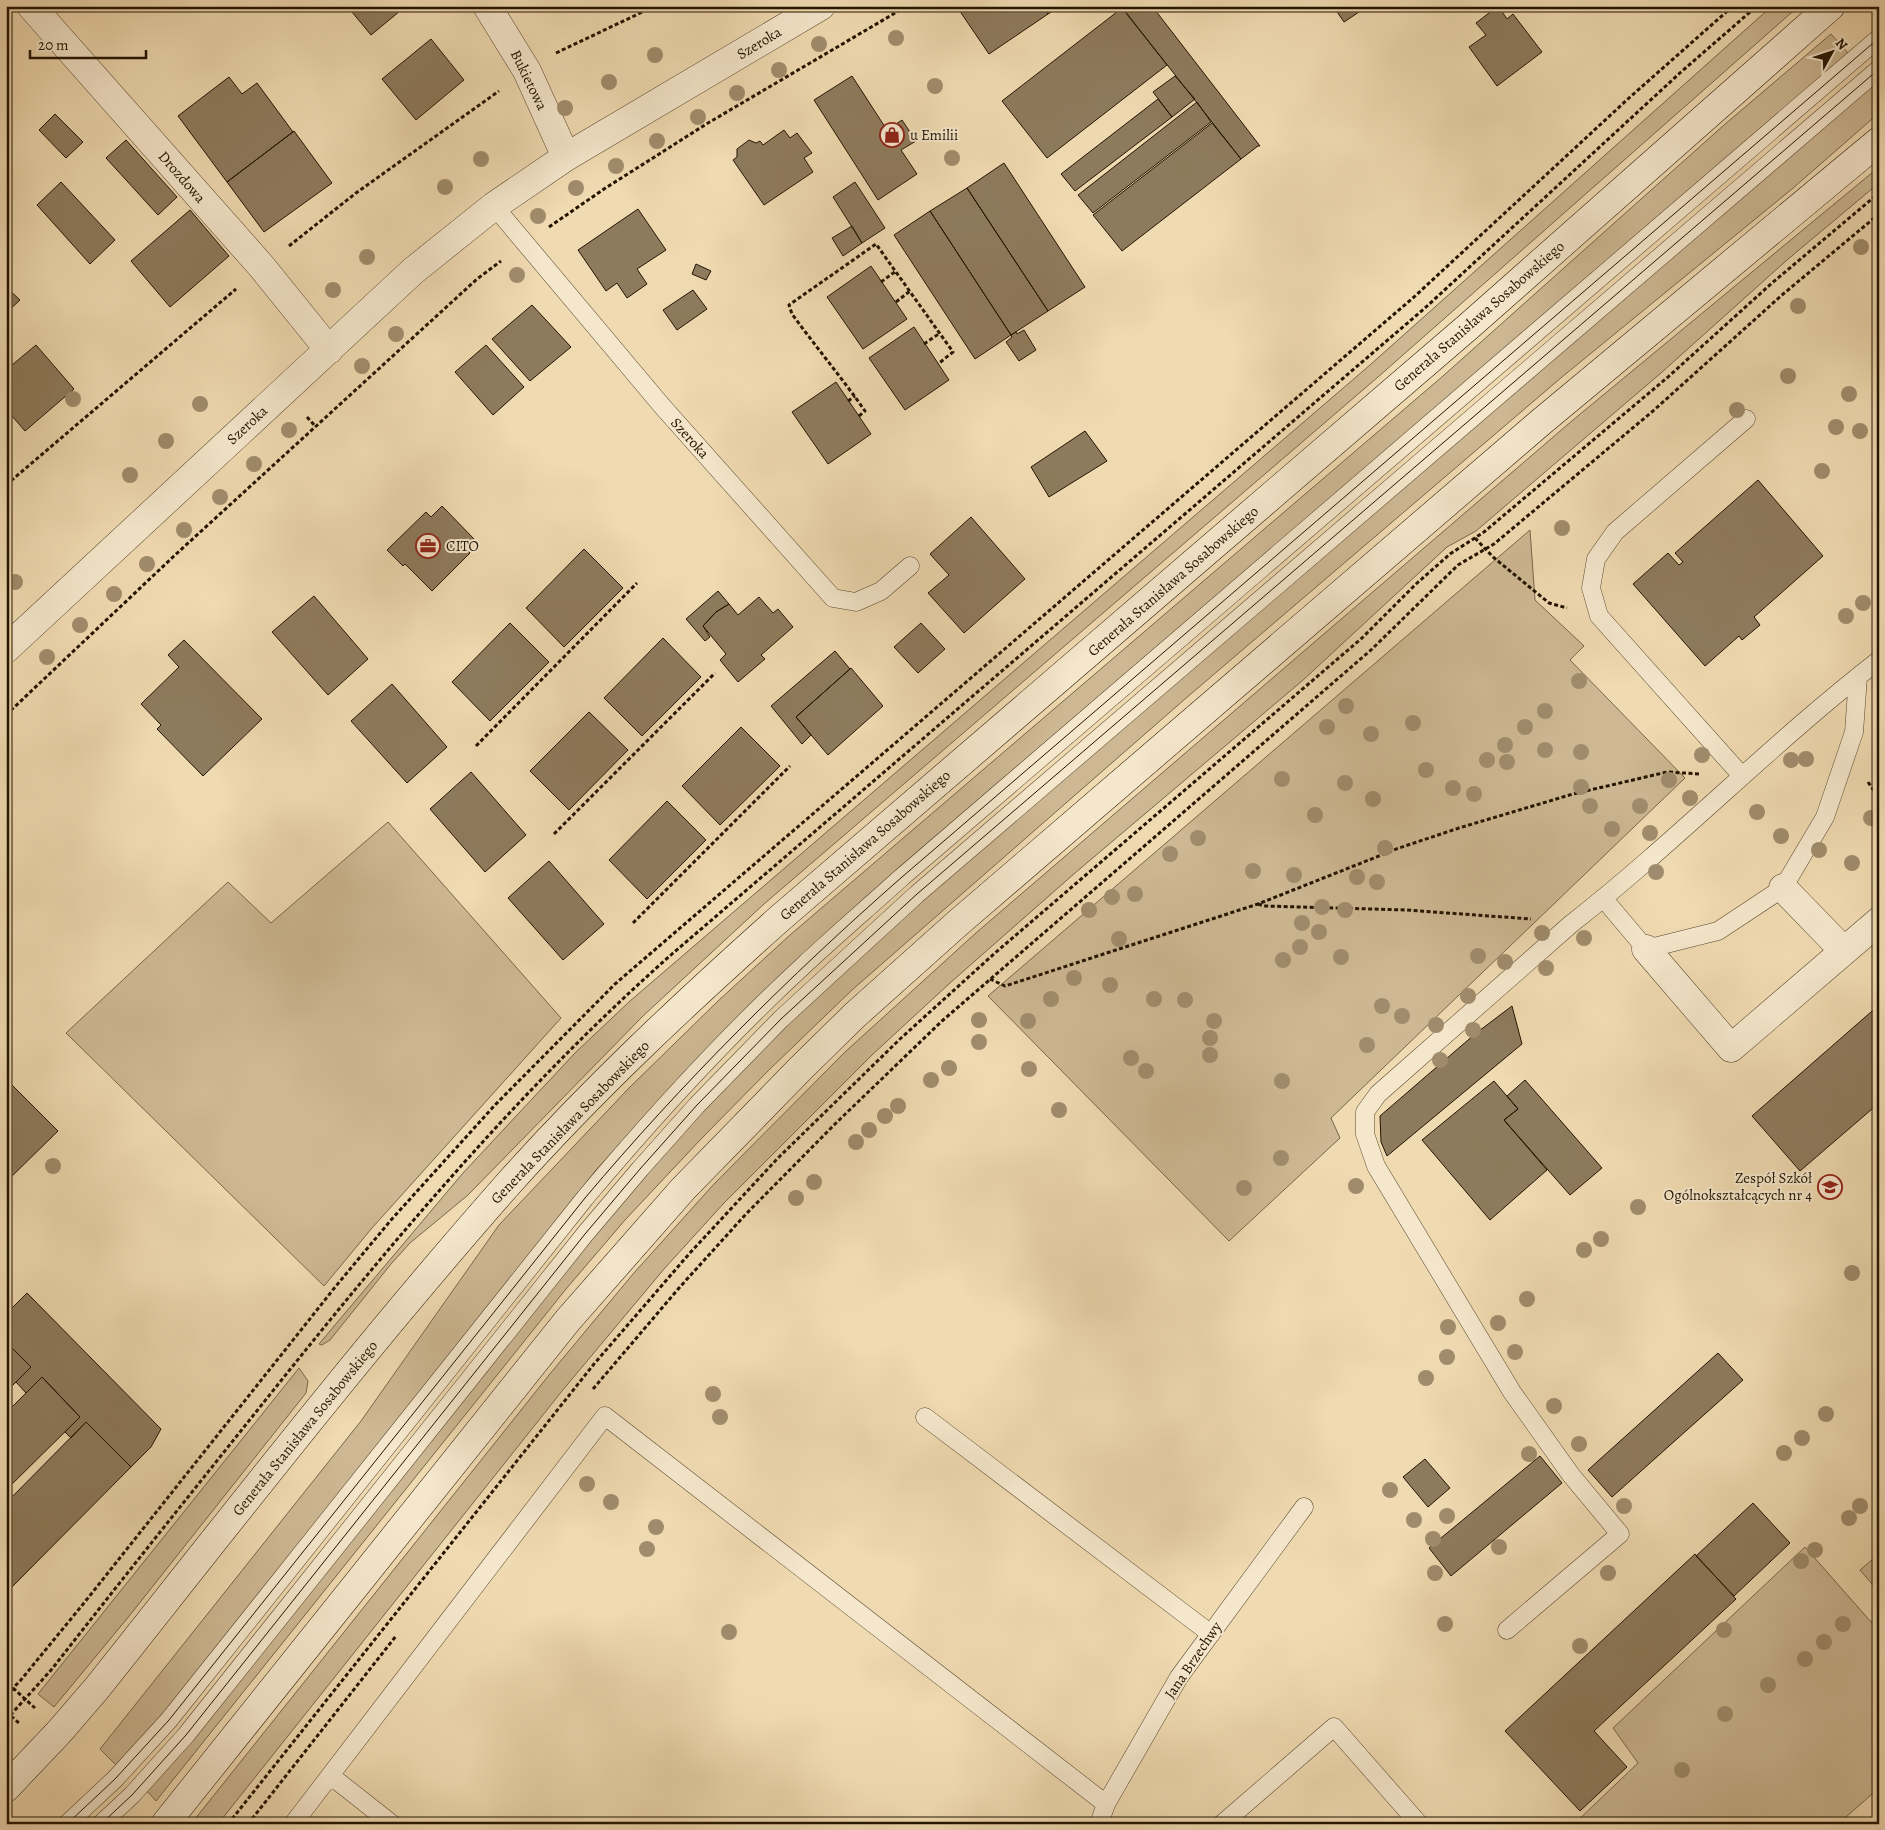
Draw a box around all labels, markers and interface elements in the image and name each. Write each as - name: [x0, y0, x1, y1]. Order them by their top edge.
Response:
- street label: Szeroka: [733, 22, 785, 64]
- scale bar: [30, 28, 146, 60]
- north arrow: [1808, 28, 1858, 78]
- text: N: [1831, 34, 1852, 54]
- text: 20 m: [38, 35, 69, 55]
- street label: Bukietowa: [506, 46, 552, 114]
- shop icon: u Emilii: [879, 122, 905, 148]
- place label: u Emilii: [910, 125, 958, 145]
- street label: Drozdowa: [154, 147, 210, 207]
- street label: Generała Stanisława Sosabowskiego: [1389, 236, 1569, 396]
- street label: Szeroka: [222, 401, 272, 449]
- street label: Szeroka: [666, 413, 714, 463]
- street label: Generała Stanisława Sosabowskiego: [1083, 501, 1263, 661]
- office icon: CITO: [415, 533, 441, 559]
- place label: CITO: [446, 536, 479, 556]
- street label: Generała Stanisława Sosabowskiego: [775, 765, 955, 925]
- street label: Generała Stanisława Sosabowskiego: [486, 1036, 654, 1208]
- place label: Zespół Szkół Ogólnokształcących nr 4: [1664, 1168, 1812, 1205]
- school or university icon: Zespół Szkół Ogólnokształcących nr 4: [1817, 1174, 1843, 1200]
- street label: Generała Stanisława Sosabowskiego: [228, 1336, 382, 1520]
- street label: Jana Brzechwy: [1160, 1617, 1226, 1703]

